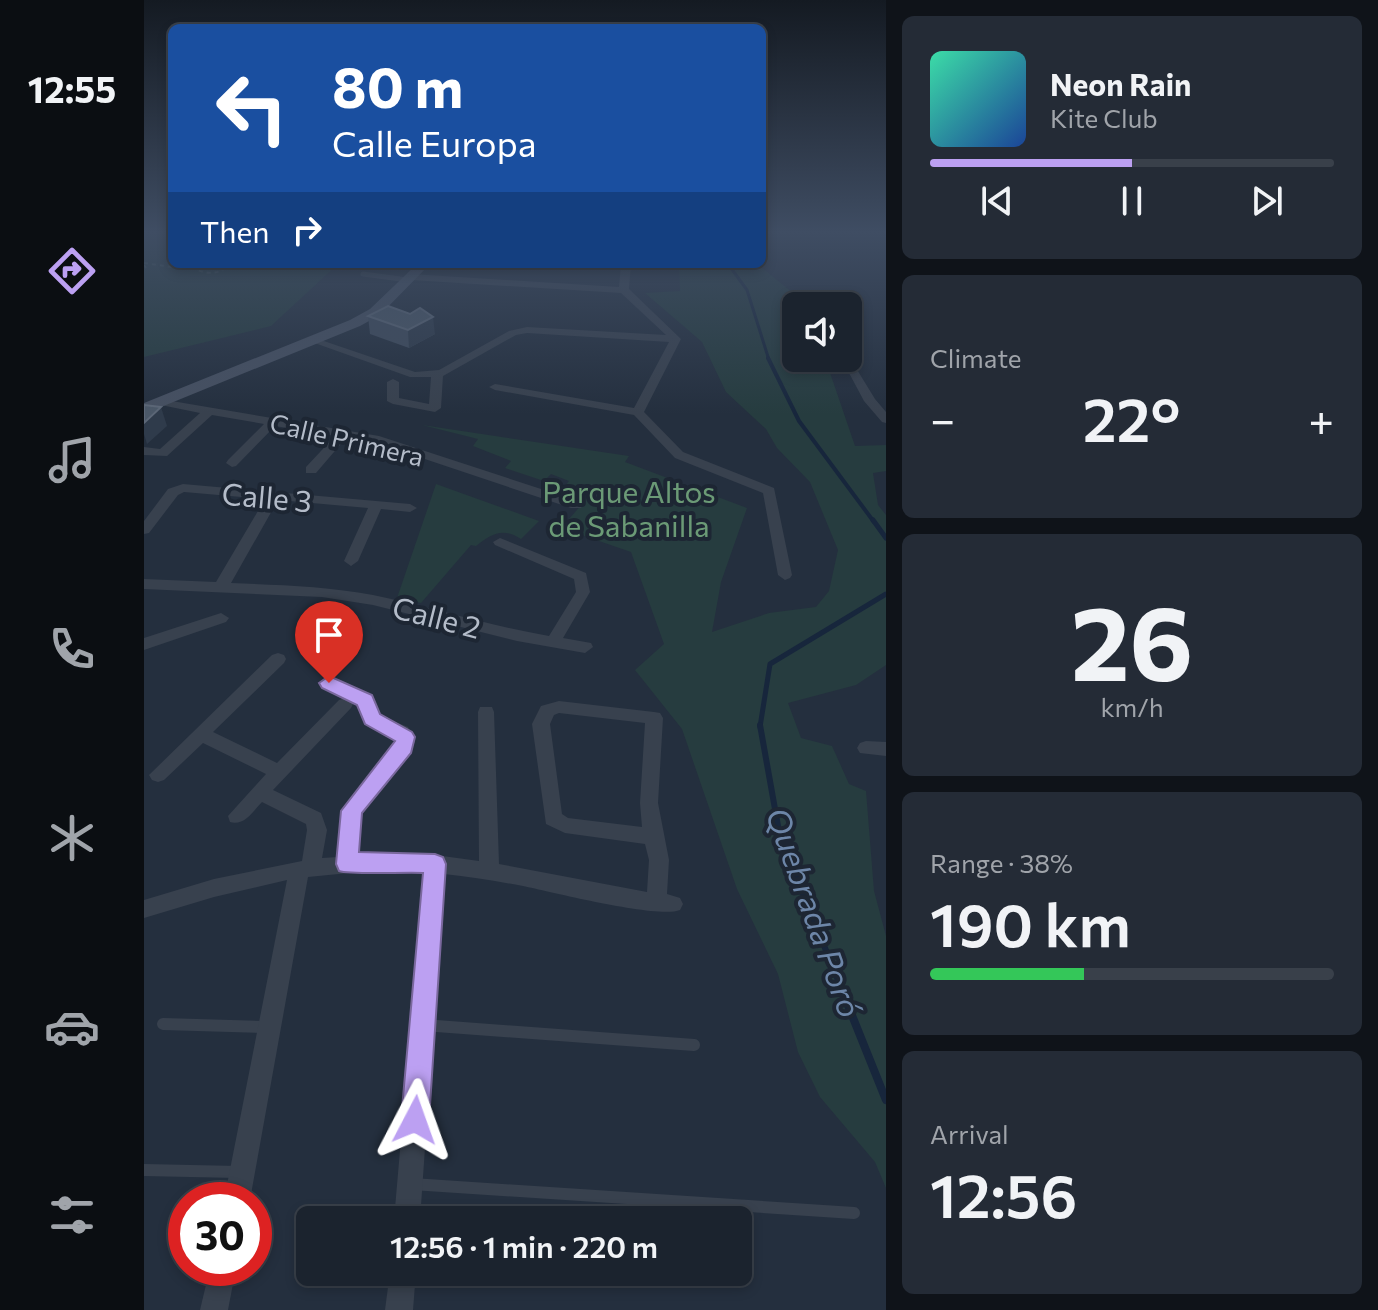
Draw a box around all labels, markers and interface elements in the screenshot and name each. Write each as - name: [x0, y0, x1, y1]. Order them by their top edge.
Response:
- text: 80 m: [332, 51, 463, 120]
- icon: left: [200, 56, 304, 160]
- text: Neon Rain: [1050, 65, 1191, 102]
- text: 12:55: [28, 66, 116, 110]
- text: Kite Club: [1050, 102, 1158, 133]
- text: Calle Europa: [332, 120, 537, 164]
- icon: previous: [975, 179, 1019, 223]
- icon: pause: [1110, 179, 1154, 223]
- icon: next: [1245, 179, 1289, 223]
- icon: right: [285, 208, 329, 252]
- text: Then: [200, 212, 269, 249]
- icon: directions: [44, 243, 100, 299]
- map controls: [782, 292, 862, 372]
- button: sound: [782, 292, 862, 372]
- text: Climate: [930, 342, 1022, 373]
- text: 22°: [1083, 381, 1180, 454]
- text: −: [930, 391, 955, 445]
- text: +: [1308, 391, 1334, 445]
- street label: Calle Primera: [267, 406, 427, 472]
- icon: music: [44, 432, 100, 488]
- park label: Parque Altos de Sabanilla: [542, 472, 716, 543]
- street label: Calle 3: [220, 474, 314, 518]
- text: 26: [1071, 575, 1193, 702]
- street label: Calle 2: [389, 587, 485, 645]
- pin: [295, 601, 363, 683]
- icon: arrive: [307, 613, 351, 657]
- icon: phone: [44, 621, 100, 677]
- text: km/h: [1100, 691, 1164, 722]
- water label: Quebrada Poró: [759, 802, 871, 1022]
- icon: climate: [44, 810, 100, 866]
- text: Range · 38%: [930, 847, 1073, 878]
- text: 190 km: [930, 886, 1131, 959]
- icon: car: [44, 999, 100, 1055]
- position arrow: [373, 1078, 457, 1162]
- text: Arrival: [930, 1118, 1009, 1149]
- text: 12:56: [930, 1157, 1077, 1230]
- speed limit sign: 30: [168, 1182, 272, 1286]
- icon: filters: [44, 1187, 100, 1243]
- text: 12:56 · 1 min · 220 m: [390, 1227, 658, 1264]

